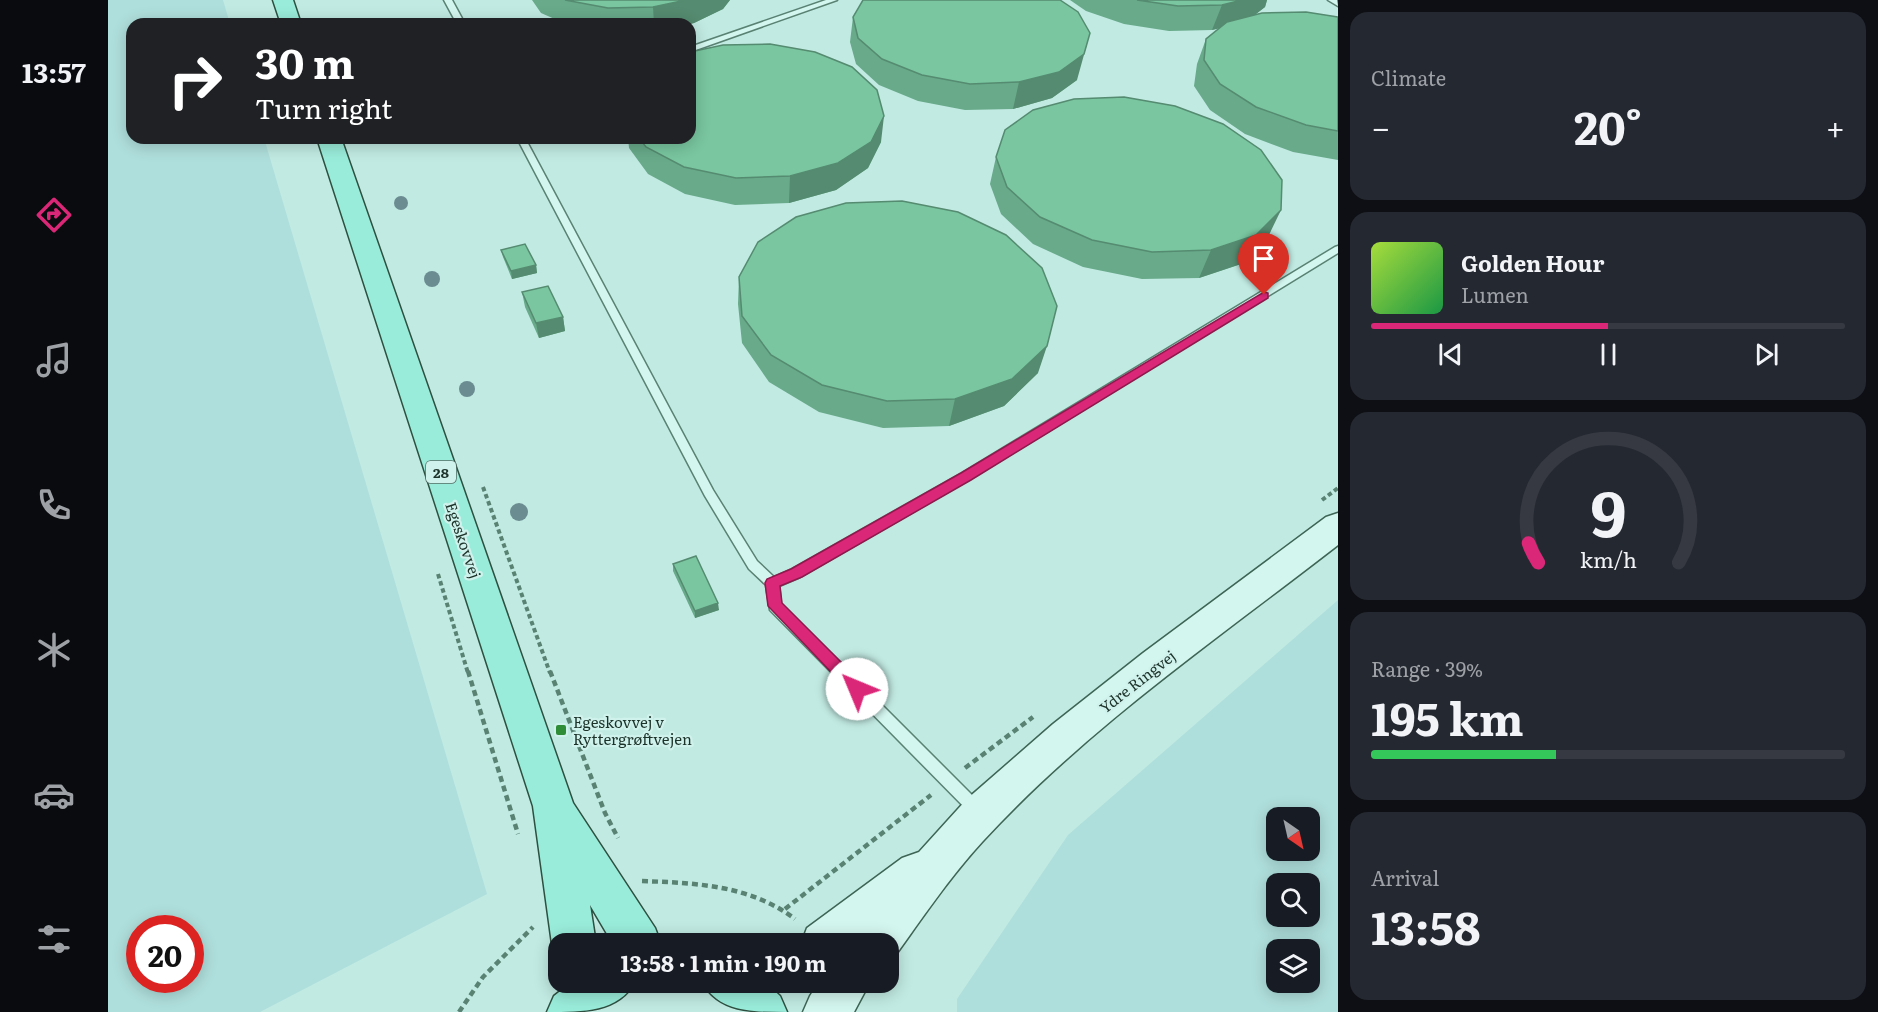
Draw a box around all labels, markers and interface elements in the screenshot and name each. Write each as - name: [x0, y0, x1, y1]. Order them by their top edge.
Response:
- text: 30 m: [255, 30, 355, 92]
- icon: right: [156, 42, 234, 120]
- text: 13:57: [22, 51, 86, 91]
- text: Climate: [1371, 62, 1446, 92]
- text: Turn right: [255, 87, 392, 127]
- text: 20°: [1574, 92, 1642, 159]
- text: −: [1371, 101, 1390, 150]
- text: +: [1826, 101, 1845, 150]
- icon: directions: [33, 194, 75, 236]
- pin: [1238, 233, 1289, 295]
- icon: arrive: [1247, 242, 1280, 275]
- text: Golden Hour: [1461, 246, 1604, 279]
- text: Lumen: [1461, 279, 1529, 309]
- icon: previous: [1434, 338, 1467, 371]
- icon: pause: [1592, 338, 1625, 371]
- icon: next: [1750, 338, 1783, 371]
- icon: music: [33, 339, 75, 381]
- road number: 28: [426, 461, 456, 483]
- text: 9: [1590, 464, 1626, 556]
- icon: phone: [33, 484, 75, 526]
- street label: Egeskovvej: [440, 499, 488, 581]
- text: km/h: [1579, 543, 1637, 575]
- icon: climate: [33, 629, 75, 671]
- street label: Ydre Ringvej: [1094, 644, 1180, 718]
- text: Range · 39%: [1371, 653, 1483, 683]
- position arrow: [825, 657, 889, 721]
- text: 195 km: [1371, 683, 1524, 750]
- place label: Egeskovvej v Ryttergrøftvejen: [573, 710, 692, 750]
- marker: Egeskovvej v Ryttergrøftvejen: [554, 723, 568, 737]
- icon: car: [33, 774, 75, 816]
- north arrow: [1266, 807, 1320, 861]
- map controls: [1266, 807, 1320, 993]
- text: Arrival: [1371, 862, 1439, 892]
- button: search: [1266, 873, 1320, 927]
- text: 13:58: [1371, 892, 1481, 959]
- speed limit sign: 20: [126, 915, 204, 993]
- icon: filters: [33, 918, 75, 960]
- button: layers: [1266, 939, 1320, 993]
- text: 13:58 · 1 min · 190 m: [620, 946, 827, 979]

